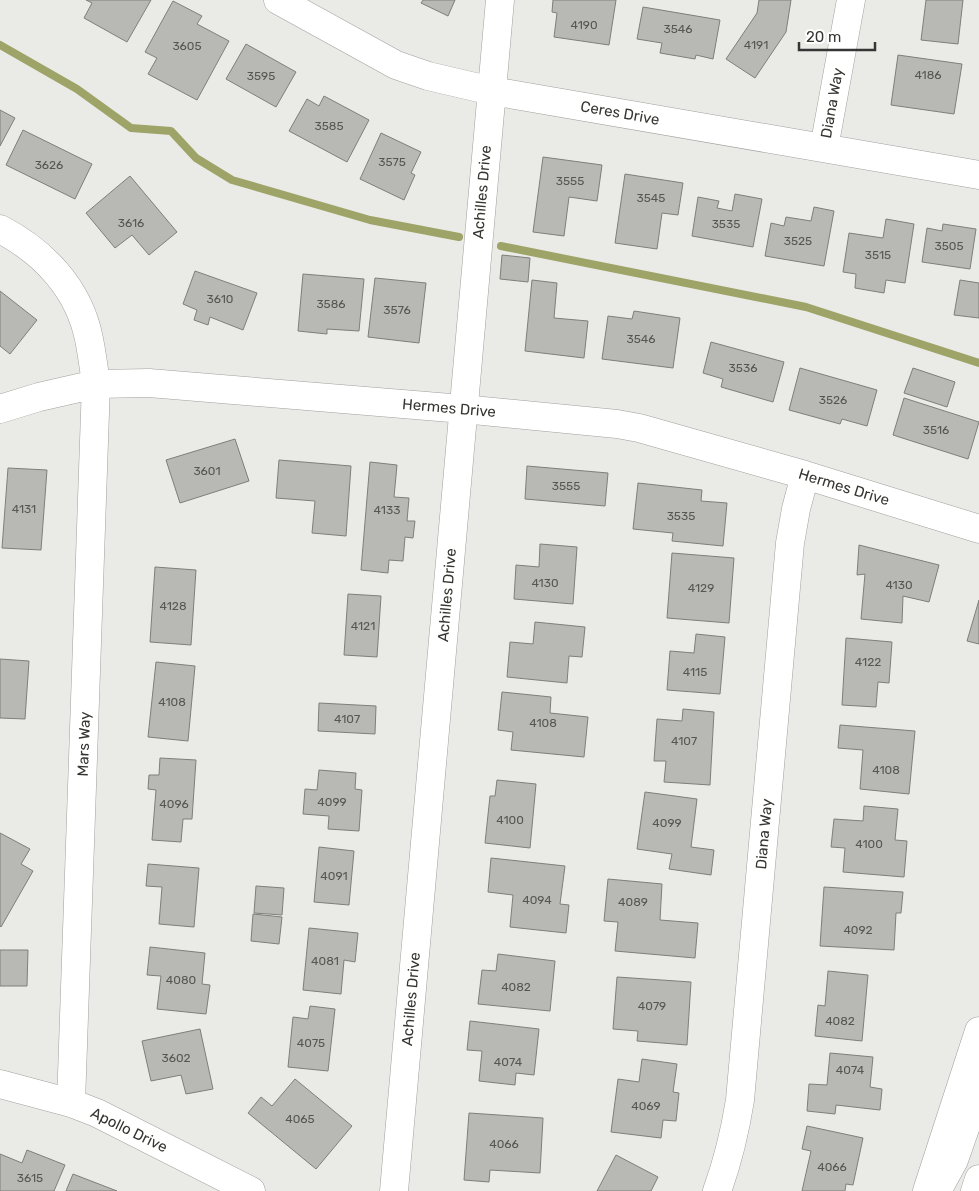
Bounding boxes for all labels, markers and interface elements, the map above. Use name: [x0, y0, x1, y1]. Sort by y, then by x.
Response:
house number: 4190: [570, 18, 598, 32]
scale bar: [799, 20, 875, 52]
house number: 3546: [663, 22, 693, 36]
text: 20 m: [806, 28, 841, 46]
house number: 4191: [744, 38, 768, 52]
house number: 3605: [172, 39, 202, 53]
street label: Diana Way: [817, 66, 847, 140]
house number: 4186: [914, 68, 942, 82]
house number: 3595: [247, 69, 275, 83]
street label: Ceres Drive: [579, 97, 661, 129]
house number: 3585: [314, 119, 344, 133]
street label: Achilles Drive: [469, 144, 495, 240]
house number: 3575: [378, 155, 406, 169]
house number: 3626: [35, 158, 63, 172]
house number: 3555: [556, 174, 584, 188]
house number: 3545: [637, 191, 665, 205]
house number: 3616: [118, 216, 144, 230]
house number: 3535: [712, 217, 740, 231]
house number: 3525: [784, 234, 812, 248]
house number: 3505: [934, 239, 964, 253]
house number: 3515: [865, 248, 891, 262]
house number: 3610: [207, 292, 233, 306]
house number: 3586: [316, 297, 346, 311]
house number: 3576: [383, 303, 411, 317]
house number: 3546: [626, 332, 656, 346]
house number: 3536: [729, 361, 757, 375]
house number: 3526: [819, 393, 847, 407]
street label: Hermes Drive: [401, 395, 497, 421]
house number: 3516: [923, 423, 949, 437]
house number: 3601: [193, 464, 221, 478]
street label: Hermes Drive: [796, 465, 892, 509]
house number: 3555: [552, 479, 580, 493]
house number: 4131: [12, 502, 36, 516]
house number: 4133: [374, 503, 400, 517]
house number: 3535: [667, 509, 695, 523]
street label: Achilles Drive: [434, 547, 460, 643]
house number: 4130: [531, 576, 559, 590]
house number: 4130: [885, 578, 913, 592]
house number: 4129: [688, 581, 714, 595]
house number: 4128: [159, 599, 187, 613]
house number: 4121: [351, 619, 375, 633]
house number: 4122: [855, 655, 881, 669]
house number: 4115: [683, 665, 707, 679]
house number: 4108: [158, 695, 186, 709]
street label: Mars Way: [74, 711, 94, 777]
house number: 4107: [334, 712, 360, 726]
house number: 4108: [529, 716, 557, 730]
house number: 4107: [671, 734, 697, 748]
house number: 4108: [872, 763, 900, 777]
house number: 4099: [317, 795, 347, 809]
house number: 4096: [159, 797, 189, 811]
street label: Diana Way: [752, 798, 776, 870]
house number: 4100: [496, 813, 524, 827]
house number: 4099: [652, 816, 682, 830]
house number: 4100: [855, 837, 883, 851]
house number: 4091: [320, 869, 348, 883]
house number: 4094: [522, 893, 552, 907]
house number: 4089: [618, 895, 648, 909]
house number: 4092: [843, 923, 873, 937]
street label: Achilles Drive: [398, 951, 424, 1047]
house number: 4081: [311, 954, 339, 968]
house number: 4080: [166, 973, 196, 987]
house number: 4082: [501, 980, 531, 994]
house number: 4079: [638, 999, 666, 1013]
house number: 4082: [825, 1014, 855, 1028]
house number: 4075: [297, 1036, 325, 1050]
house number: 3602: [161, 1051, 191, 1065]
house number: 4074: [494, 1055, 523, 1069]
house number: 4074: [836, 1063, 865, 1077]
house number: 4069: [631, 1099, 661, 1113]
street label: Apollo Drive: [88, 1104, 170, 1156]
house number: 4065: [285, 1112, 315, 1126]
house number: 4066: [489, 1137, 519, 1151]
house number: 4066: [817, 1160, 847, 1174]
house number: 3615: [17, 1171, 43, 1185]

